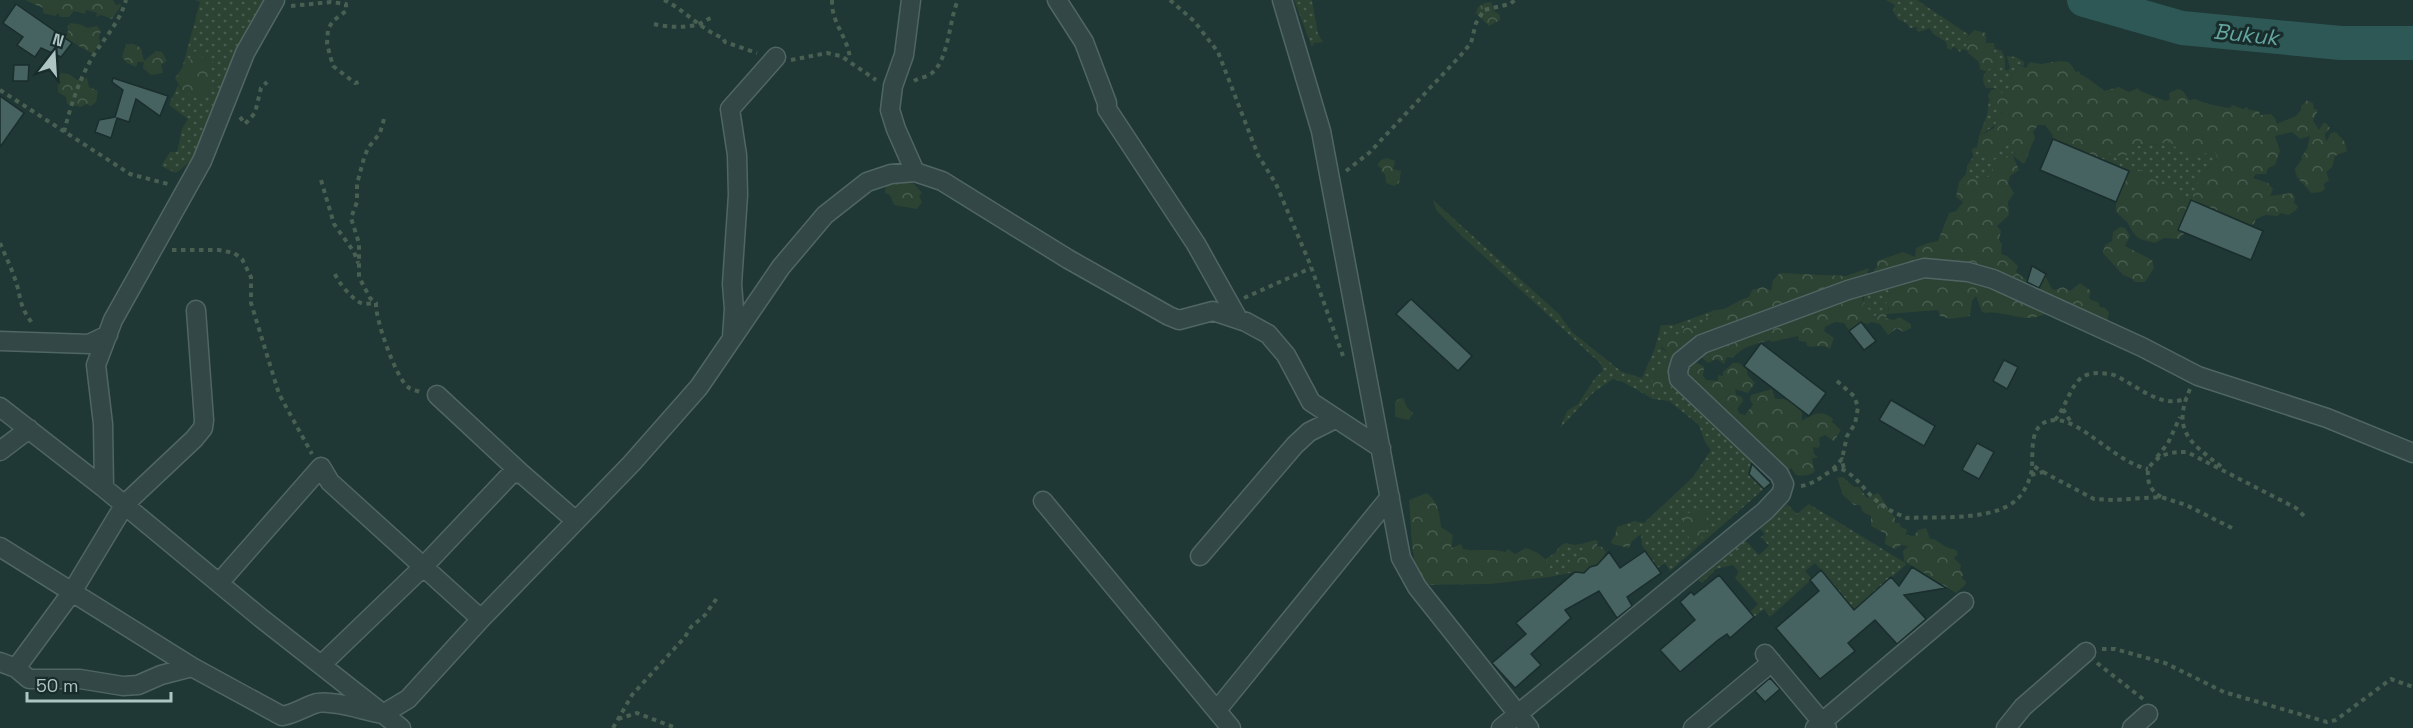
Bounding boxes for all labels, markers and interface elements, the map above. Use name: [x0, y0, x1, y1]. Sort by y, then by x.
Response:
water label: Bukuk: [2212, 17, 2282, 52]
north arrow: [24, 24, 84, 84]
text: N: [50, 29, 66, 52]
scale bar: [27, 665, 171, 703]
text: 50 m: [36, 674, 78, 697]

